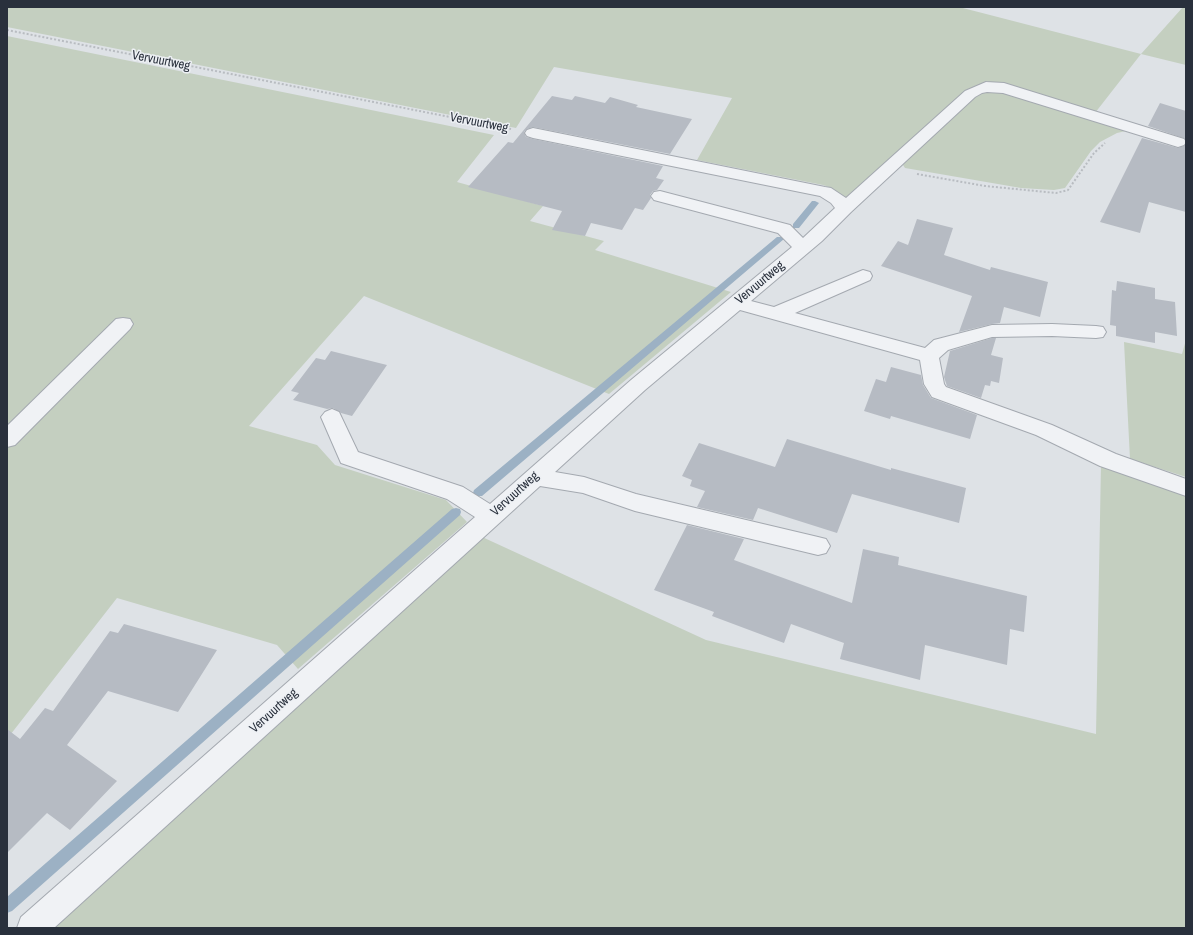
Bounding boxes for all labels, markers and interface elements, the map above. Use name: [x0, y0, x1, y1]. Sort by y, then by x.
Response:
street label: Vervuurtweg: [130, 48, 192, 74]
street label: Vervuurtweg: [448, 110, 510, 136]
street label: Vervuurtweg: [732, 258, 788, 308]
street label: Vervuurtweg: [488, 468, 542, 520]
street label: Vervuurtweg: [247, 685, 301, 737]

